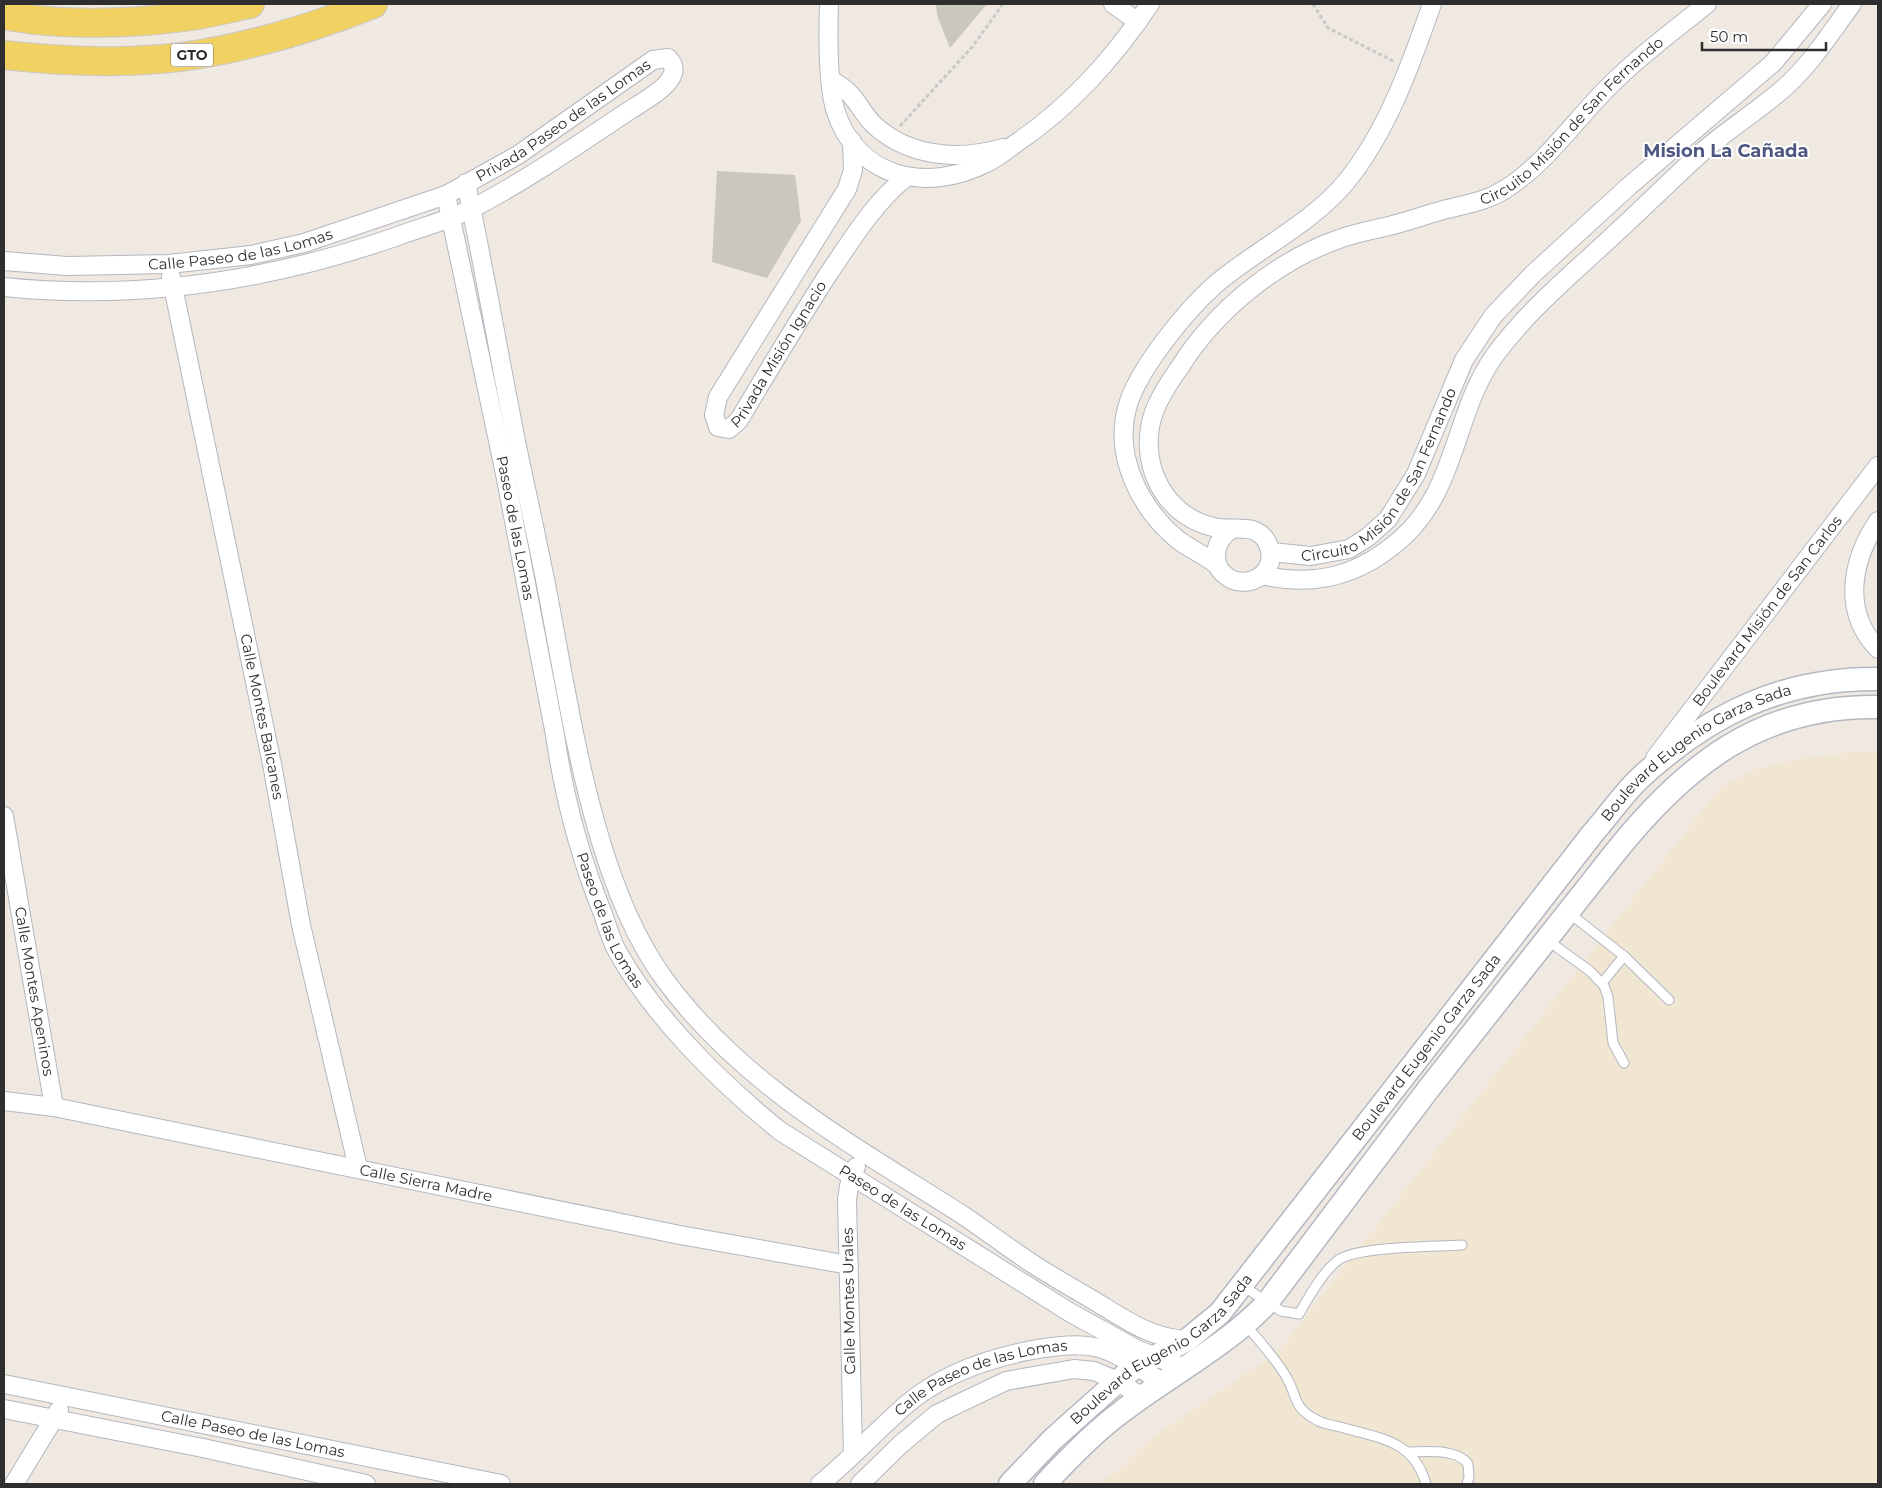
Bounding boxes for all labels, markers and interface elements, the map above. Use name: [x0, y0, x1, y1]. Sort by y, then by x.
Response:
scale bar: [1702, 20, 1826, 52]
text: 50 m: [1710, 27, 1748, 46]
street label: Circuito Misión de San Fernando: [1477, 32, 1667, 209]
road number: GTO: [171, 44, 213, 66]
street label: Privada Paseo de las Lomas: [472, 55, 654, 186]
district label: Mision La Cañada: [1643, 140, 1809, 162]
street label: Calle Paseo de las Lomas: [148, 224, 335, 273]
street label: Privada Misión Ignacio: [726, 277, 830, 432]
street label: Circuito Misión de San Fernando: [1300, 385, 1460, 565]
street label: Paseo de las Lomas: [492, 454, 539, 602]
street label: Boulevard Misión de San Carlos: [1688, 511, 1846, 710]
street label: Calle Montes Balcanes: [236, 632, 288, 801]
street label: Boulevard Eugenio Garza Sada: [1597, 680, 1793, 825]
street label: Paseo de las Lomas: [573, 850, 648, 992]
street label: Calle Montes Apeninos: [11, 905, 59, 1077]
street label: Boulevard Eugenio Garza Sada: [1348, 950, 1505, 1144]
street label: Calle Sierra Madre: [358, 1160, 494, 1205]
street label: Paseo de las Lomas: [836, 1160, 970, 1254]
street label: Calle Montes Urales: [838, 1227, 859, 1375]
street label: Boulevard Eugenio Garza Sada: [1066, 1270, 1256, 1428]
street label: Calle Paseo de las Lomas: [890, 1336, 1068, 1420]
street label: Calle Paseo de las Lomas: [159, 1406, 347, 1461]

